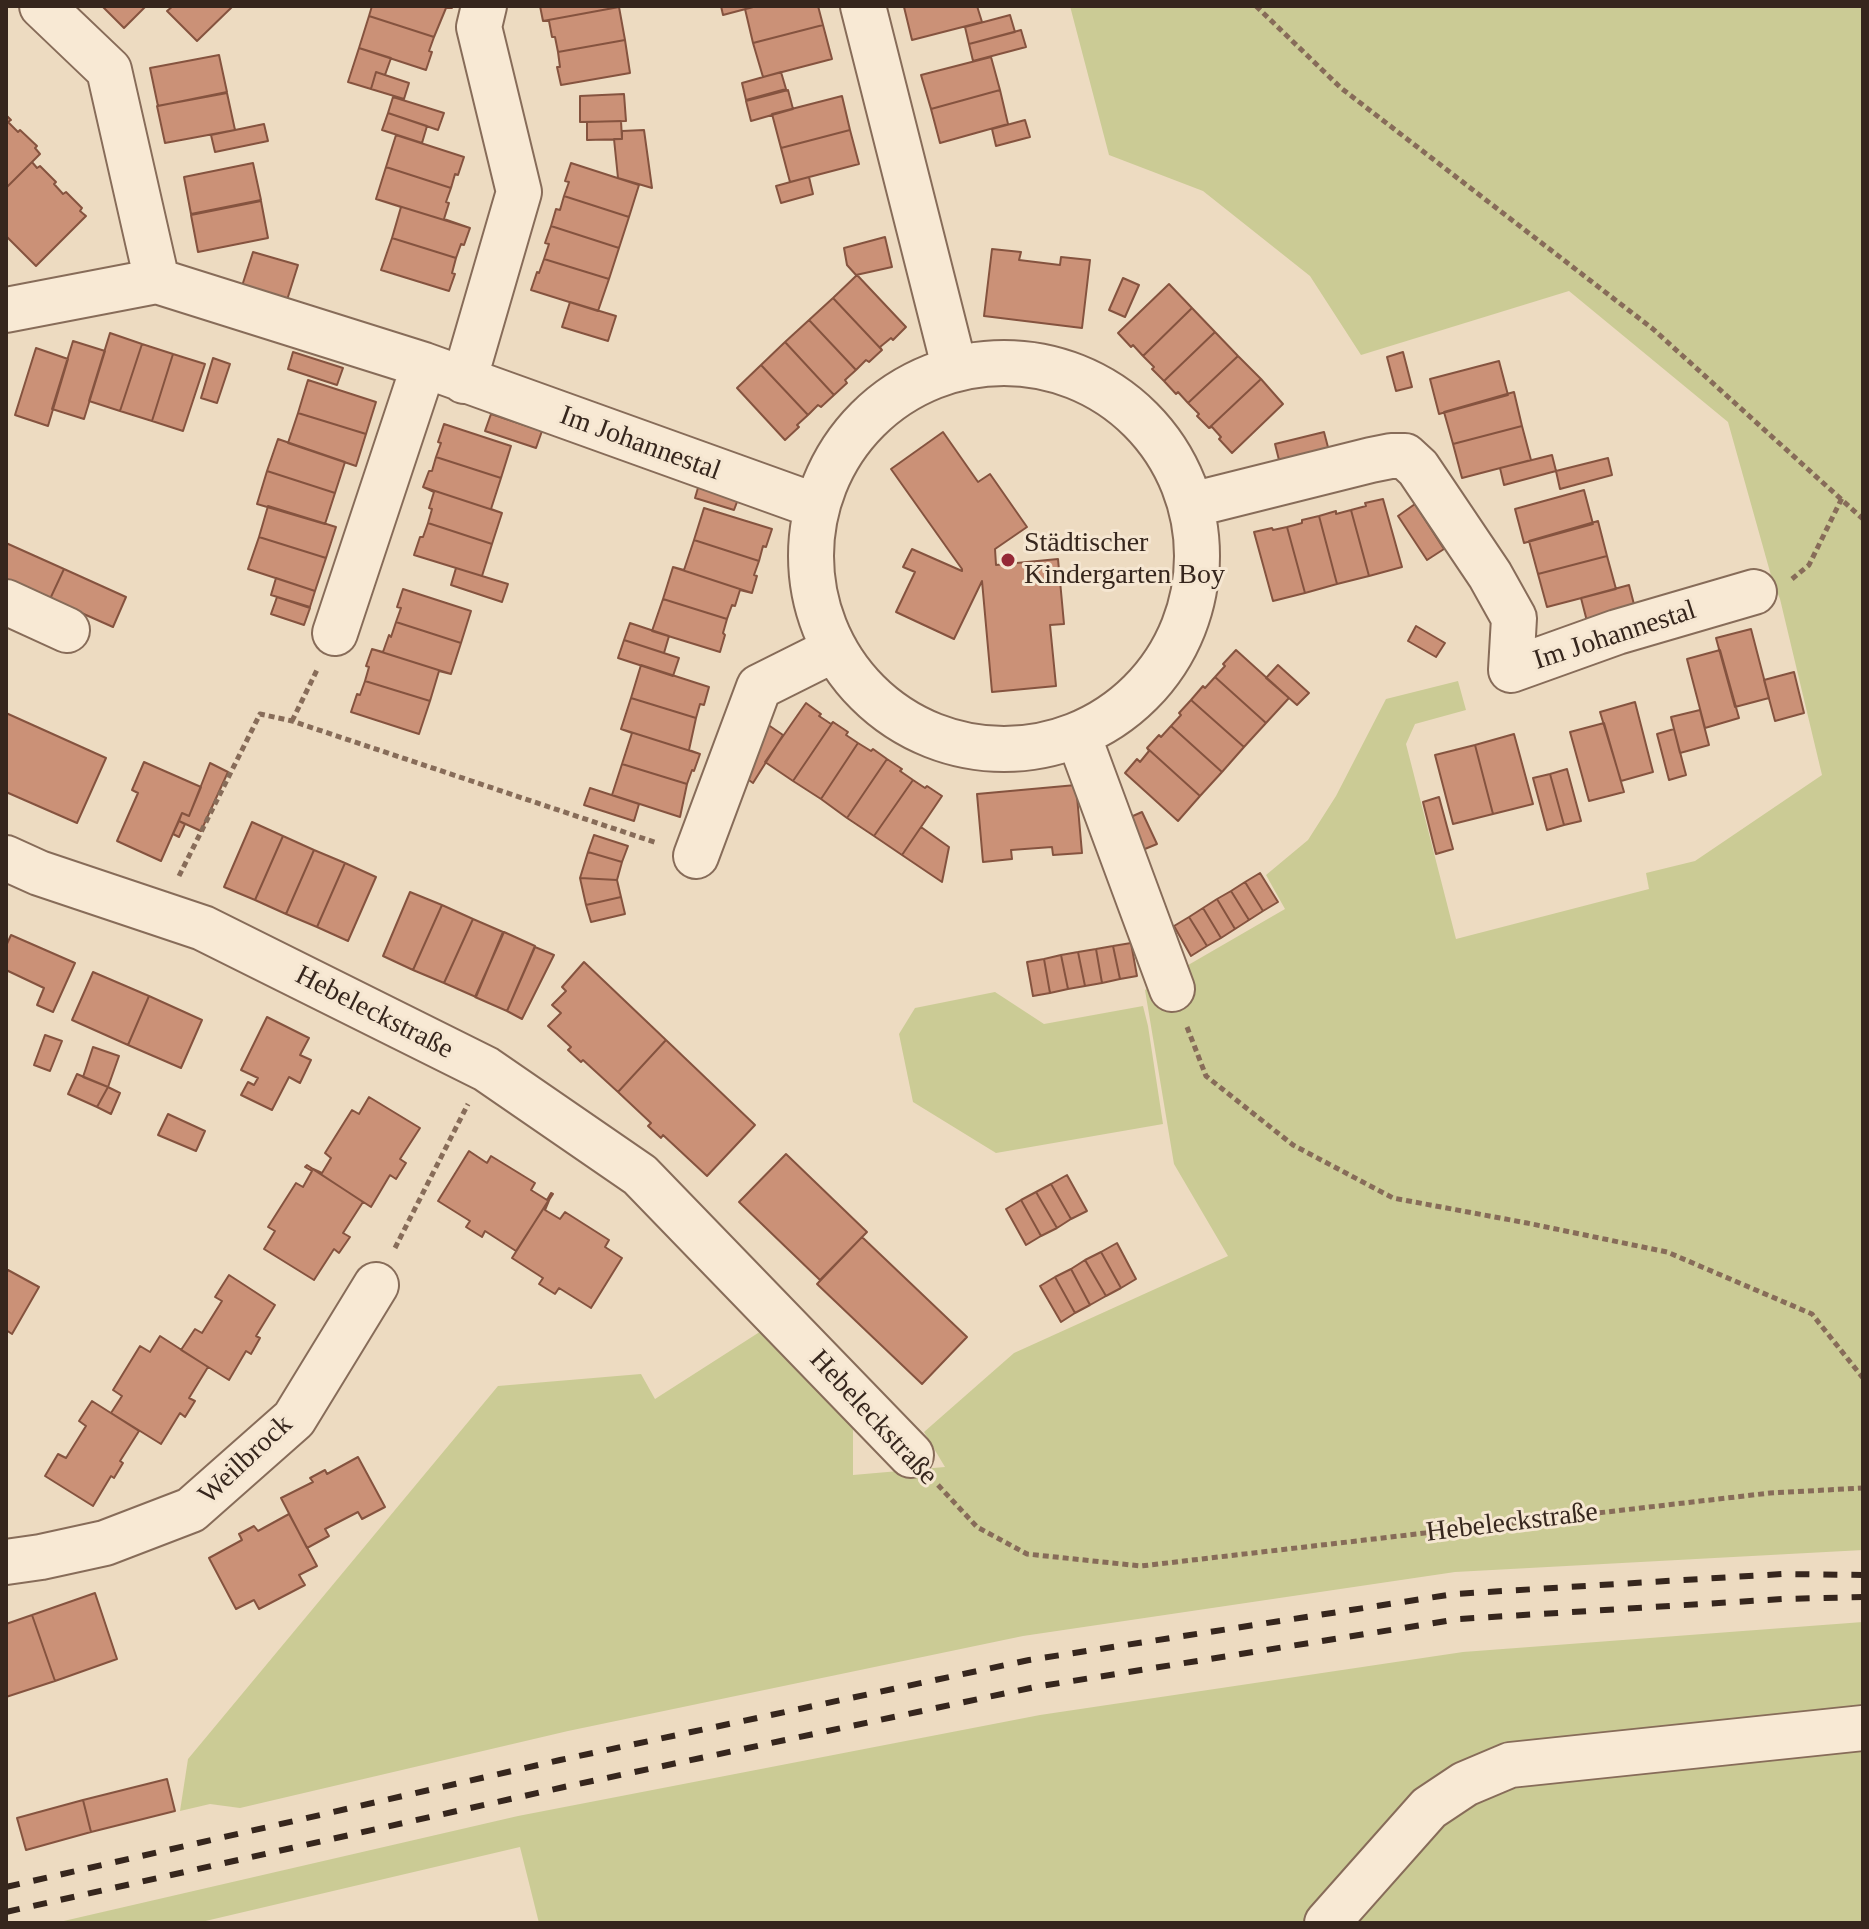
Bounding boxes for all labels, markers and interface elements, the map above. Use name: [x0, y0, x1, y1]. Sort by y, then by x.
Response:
street label: Im Johannestal: [555, 399, 725, 489]
place label: Städtischer Kindergarten Boy: [1024, 527, 1225, 593]
marker: Städtischer Kindergarten Boy: [999, 551, 1017, 569]
street label: Im Johannestal: [1530, 594, 1700, 678]
street label: Hebeleckstraße: [289, 959, 459, 1067]
street label: Hebeleckstraße: [802, 1343, 944, 1493]
street label: Weilbrock: [192, 1408, 300, 1512]
street label: Hebeleckstraße: [1424, 1496, 1600, 1550]

